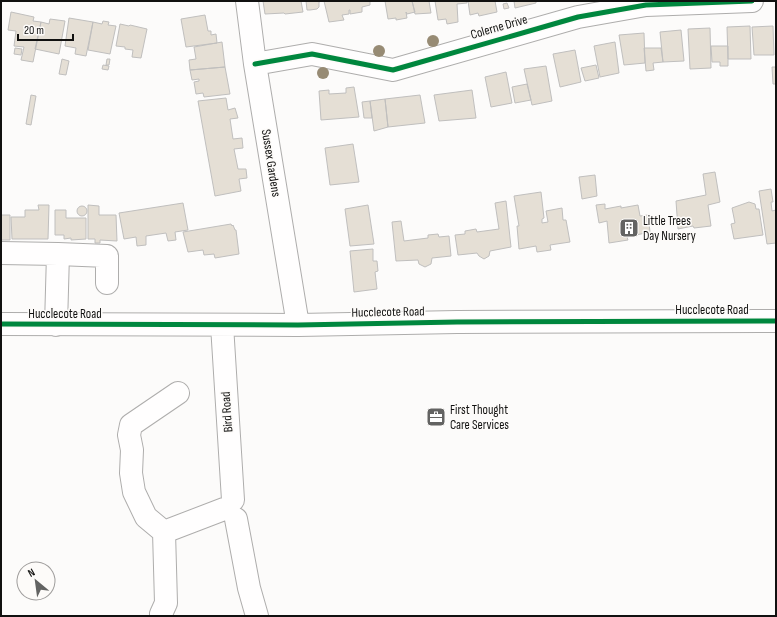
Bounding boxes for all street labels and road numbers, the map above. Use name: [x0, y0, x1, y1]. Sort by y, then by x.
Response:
street label: Colerne Drive: [469, 11, 529, 43]
street label: Sussex Gardens: [258, 128, 284, 198]
street label: Hucclecote Road: [675, 302, 749, 318]
street label: Hucclecote Road: [351, 303, 425, 321]
street label: Hucclecote Road: [28, 306, 102, 322]
street label: Bird Road: [218, 391, 236, 433]

